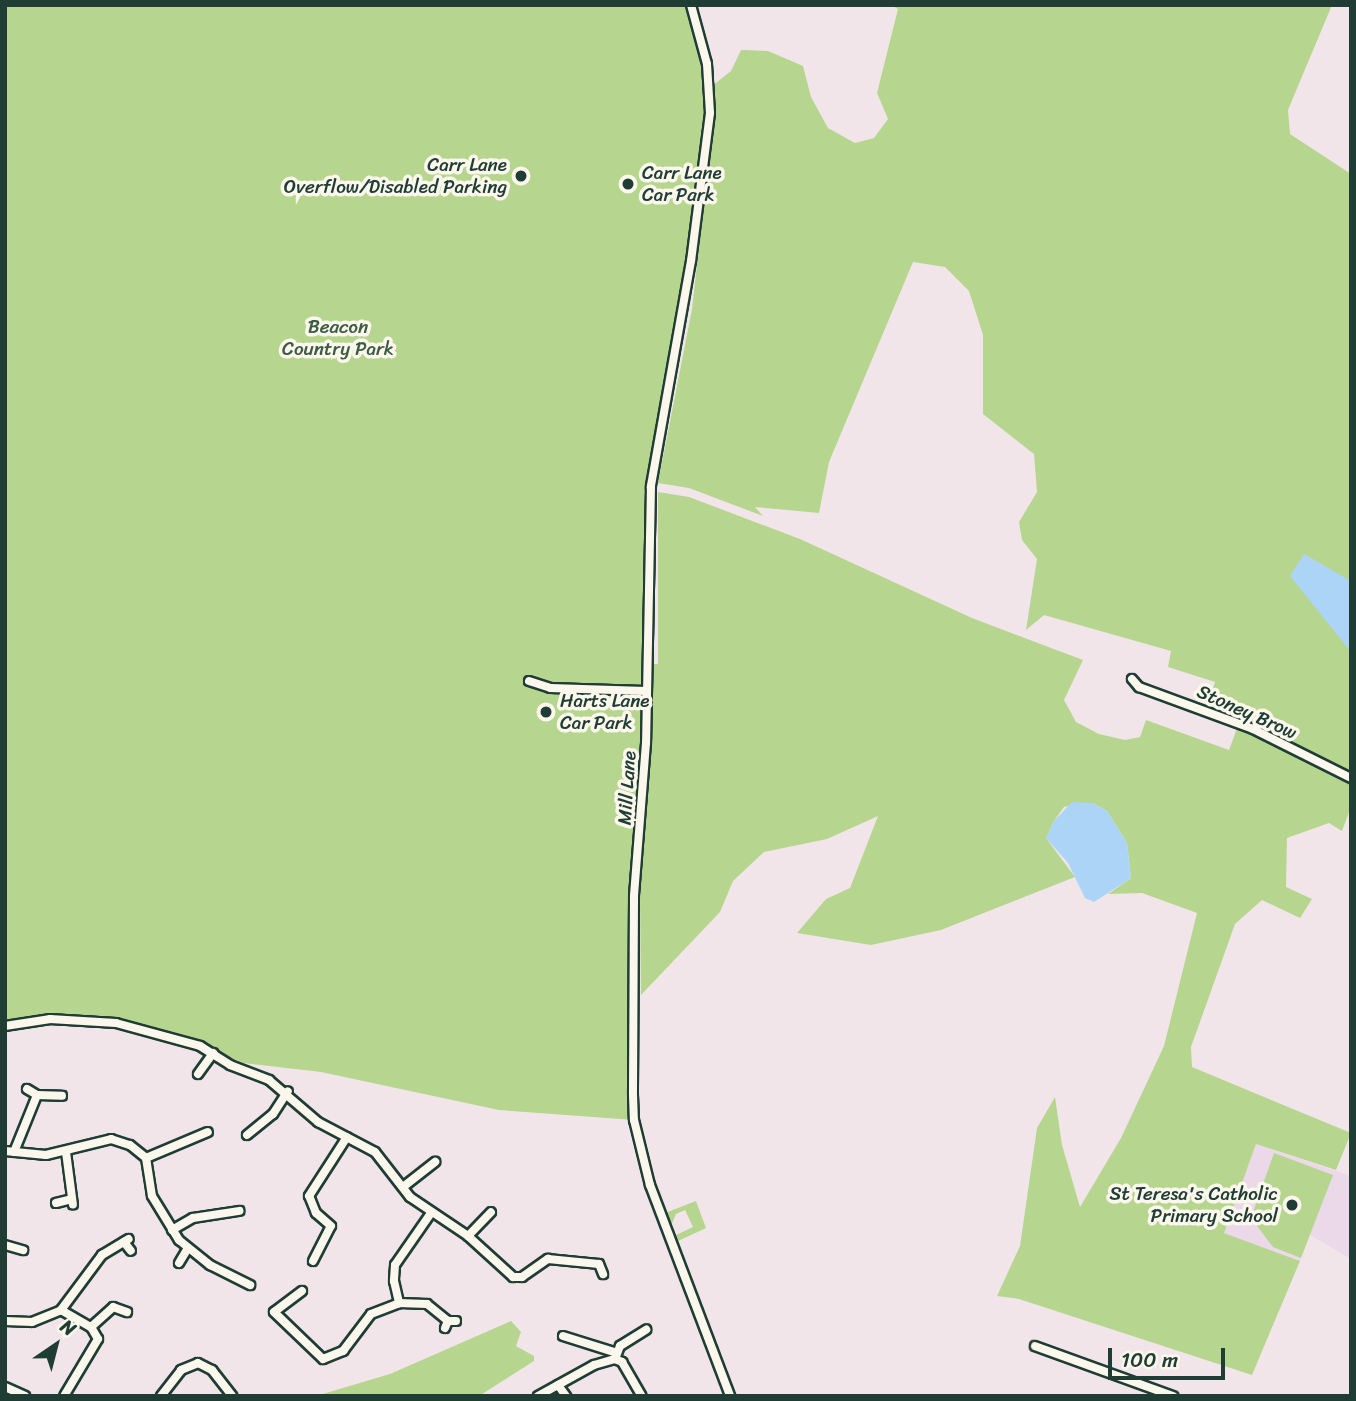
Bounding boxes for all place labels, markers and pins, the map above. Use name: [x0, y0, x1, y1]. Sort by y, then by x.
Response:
place label: Carr Lane Overflow/Disabled Parking: [284, 154, 507, 198]
place label: Carr Lane Car Park: [642, 162, 722, 206]
marker: Carr Lane Overflow/Disabled Parking: [513, 168, 529, 184]
marker: Carr Lane Car Park: [620, 176, 636, 192]
place label: Harts Lane Car Park: [560, 690, 650, 734]
marker: Harts Lane Car Park: [538, 704, 554, 720]
place label: St Teresa's Catholic Primary School: [1109, 1183, 1278, 1227]
marker: St Teresa's Catholic Primary School: [1284, 1197, 1300, 1213]

